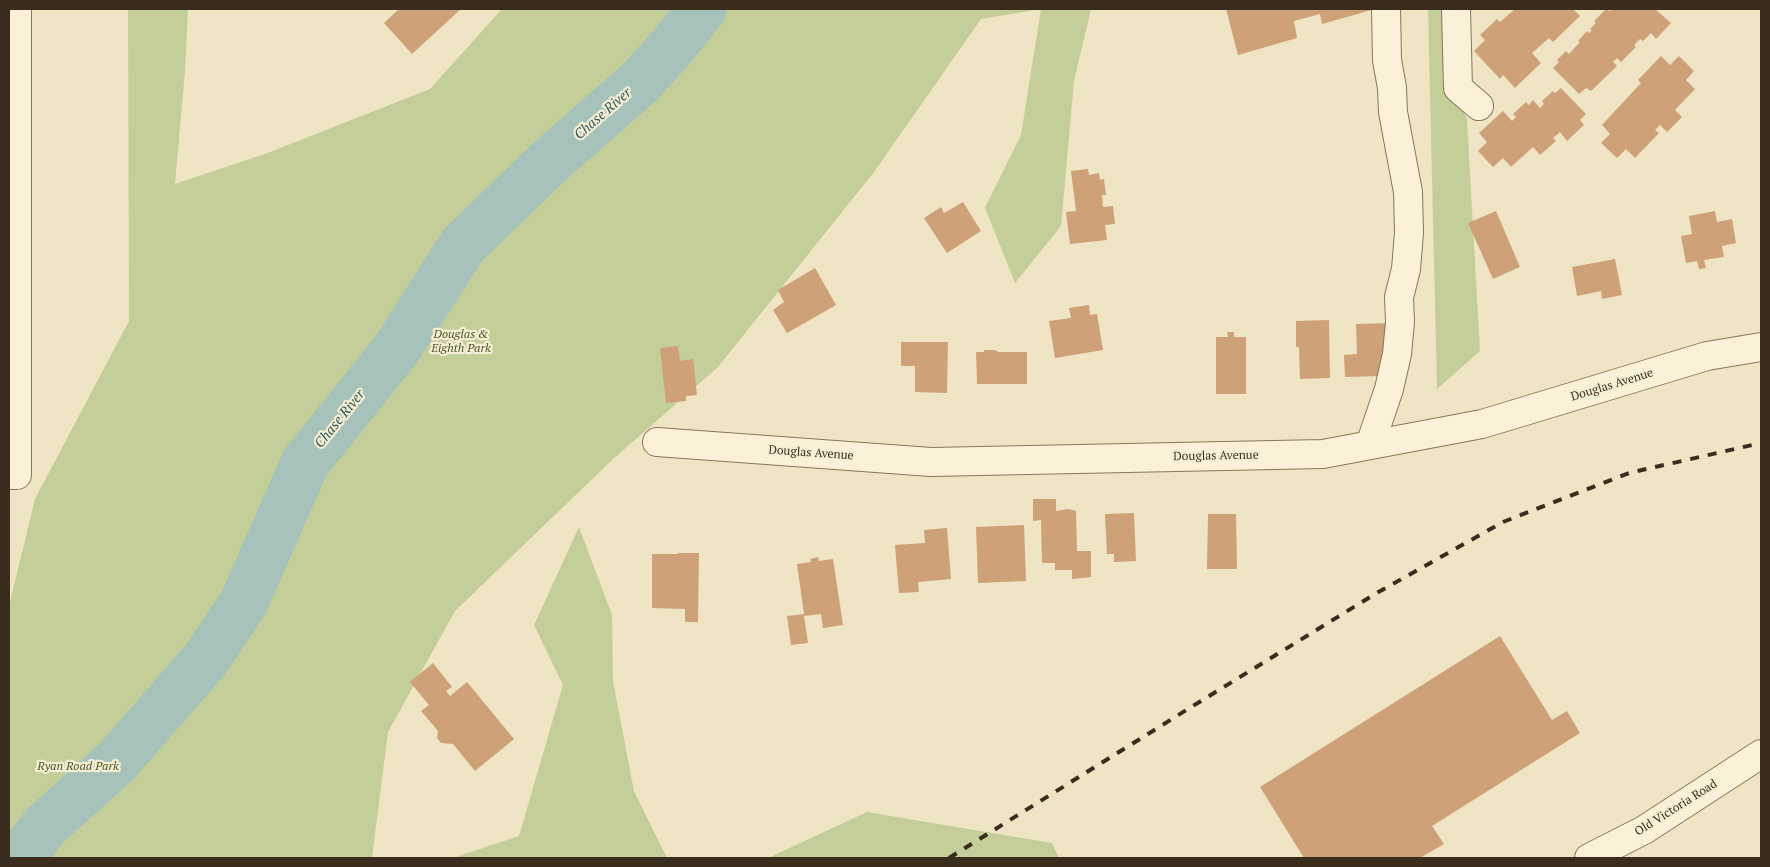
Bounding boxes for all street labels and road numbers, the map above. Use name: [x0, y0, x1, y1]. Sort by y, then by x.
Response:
street label: Douglas Avenue: [1569, 366, 1655, 404]
street label: Douglas Avenue: [768, 443, 854, 463]
street label: Douglas Avenue: [1173, 448, 1259, 464]
street label: Old Victoria Road: [1632, 777, 1720, 839]

